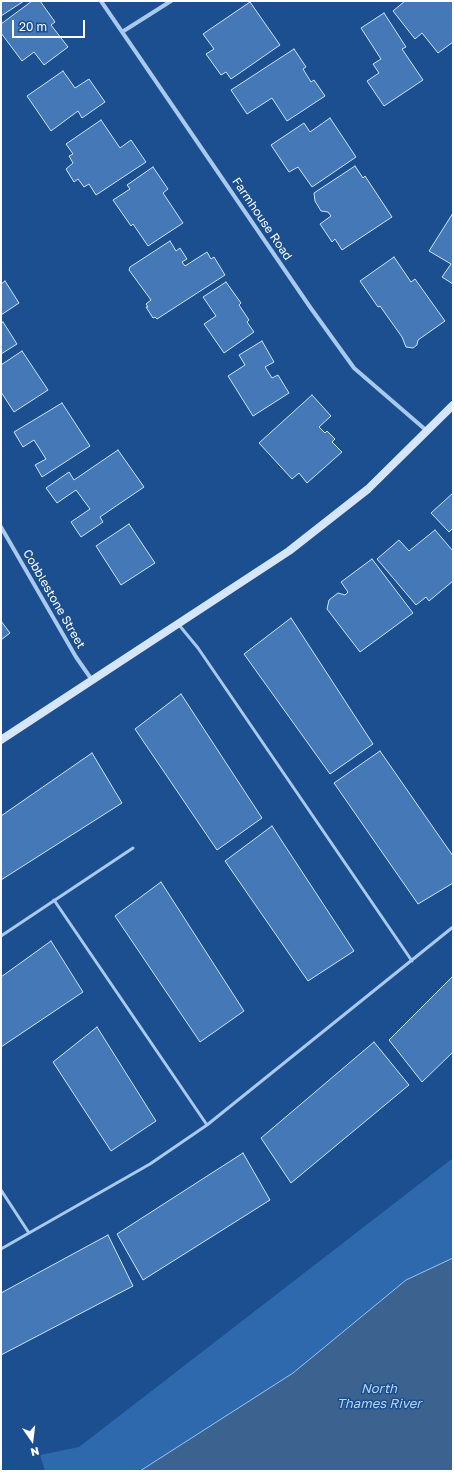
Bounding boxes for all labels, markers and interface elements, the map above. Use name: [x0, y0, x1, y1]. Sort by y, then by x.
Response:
scale bar: [14, 12, 87, 38]
text: 20 m: [19, 19, 47, 34]
street label: Farmhouse Road: [229, 175, 295, 263]
street label: Cobblestone Street: [20, 547, 88, 651]
water label: North Thames River: [337, 1381, 421, 1412]
north arrow: [12, 1420, 52, 1460]
text: N: [29, 1445, 41, 1459]

